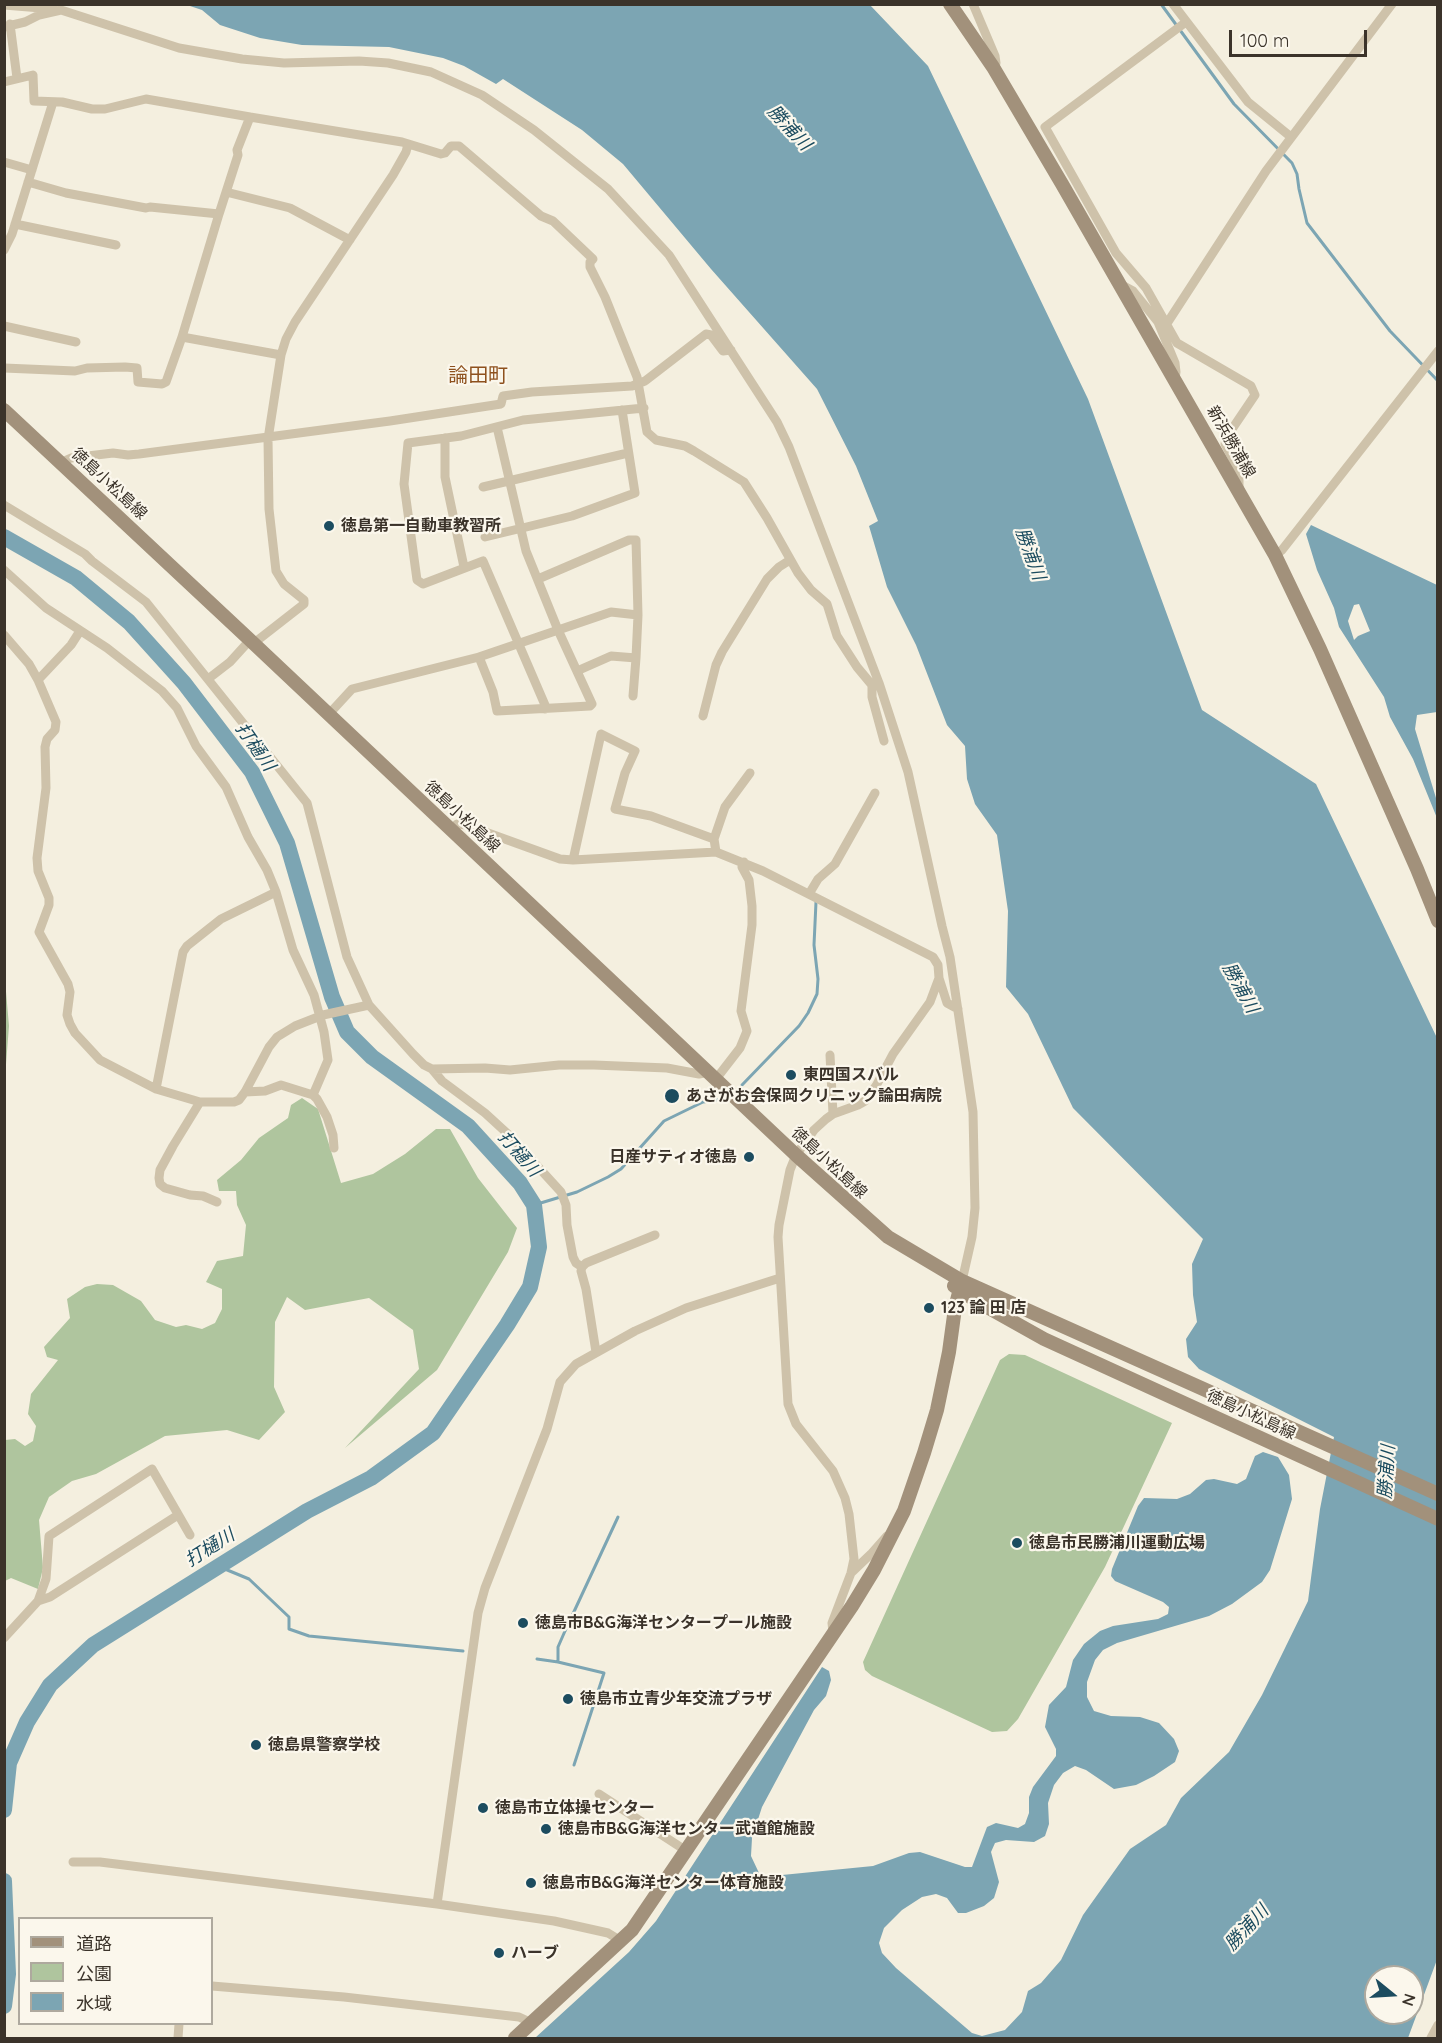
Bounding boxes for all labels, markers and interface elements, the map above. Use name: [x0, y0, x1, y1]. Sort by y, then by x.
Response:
scale bar: [1232, 18, 1370, 56]
text: 100 m: [1240, 29, 1289, 52]
water label: 勝浦川: [763, 101, 815, 155]
district label: 論田町: [448, 364, 508, 388]
street label: 新浜勝浦線: [1203, 403, 1259, 481]
street label: 徳島小松島線: [67, 444, 151, 524]
place label: 徳島第一自動車教習所: [341, 516, 501, 536]
marker: 徳島第一自動車教習所: [322, 519, 336, 533]
water label: 勝浦川: [1011, 525, 1049, 583]
water label: 打樋川: [231, 719, 279, 775]
street label: 徳島小松島線: [420, 777, 504, 857]
water label: 勝浦川: [1217, 959, 1263, 1017]
place label: 東四国スバル: [803, 1065, 899, 1085]
marker: 東四国スバル: [784, 1068, 798, 1082]
place label: あさがお会保岡クリニック論田病院: [686, 1086, 942, 1106]
marker: あさがお会保岡クリニック論田病院: [663, 1087, 681, 1105]
street label: 徳島小松島線: [787, 1123, 871, 1203]
water label: 打樋川: [493, 1127, 545, 1181]
place label: 日産サティオ徳島: [609, 1147, 737, 1167]
marker: 日産サティオ徳島: [742, 1150, 756, 1164]
place label: 123 論 田 店: [941, 1298, 1026, 1318]
marker: 123 論 田 店: [922, 1301, 936, 1315]
street label: 徳島小松島線: [1203, 1386, 1299, 1444]
water label: 勝浦川: [1374, 1444, 1400, 1500]
water label: 打樋川: [181, 1525, 239, 1571]
place label: 徳島市民勝浦川運動広場: [1029, 1533, 1205, 1553]
marker: 徳島市民勝浦川運動広場: [1010, 1536, 1024, 1550]
place label: 徳島市B&G海洋センタープール施設: [535, 1613, 792, 1633]
marker: 徳島市B&G海洋センタープール施設: [516, 1616, 530, 1630]
place label: 徳島市立青少年交流プラザ: [580, 1689, 772, 1709]
marker: 徳島市立青少年交流プラザ: [561, 1692, 575, 1706]
place label: 徳島県警察学校: [268, 1735, 380, 1755]
marker: 徳島県警察学校: [249, 1738, 263, 1752]
place label: 徳島市立体操センター: [495, 1798, 655, 1818]
marker: 徳島市立体操センター: [476, 1801, 490, 1815]
place label: 徳島市B&G海洋センター武道館施設: [558, 1819, 815, 1839]
marker: 徳島市B&G海洋センター武道館施設: [539, 1822, 553, 1836]
place label: 徳島市B&G海洋センター体育施設: [543, 1873, 784, 1893]
marker: 徳島市B&G海洋センター体育施設: [524, 1876, 538, 1890]
water label: 勝浦川: [1221, 1901, 1273, 1955]
legend: [18, 1917, 213, 2025]
text: 道路: [76, 1932, 112, 1955]
place label: ハーブ: [511, 1943, 559, 1963]
marker: ハーブ: [492, 1946, 506, 1960]
text: 公園: [76, 1962, 112, 1985]
north arrow: [1364, 1965, 1424, 2025]
text: N: [1398, 1991, 1421, 2009]
text: 水域: [76, 1992, 112, 2015]

